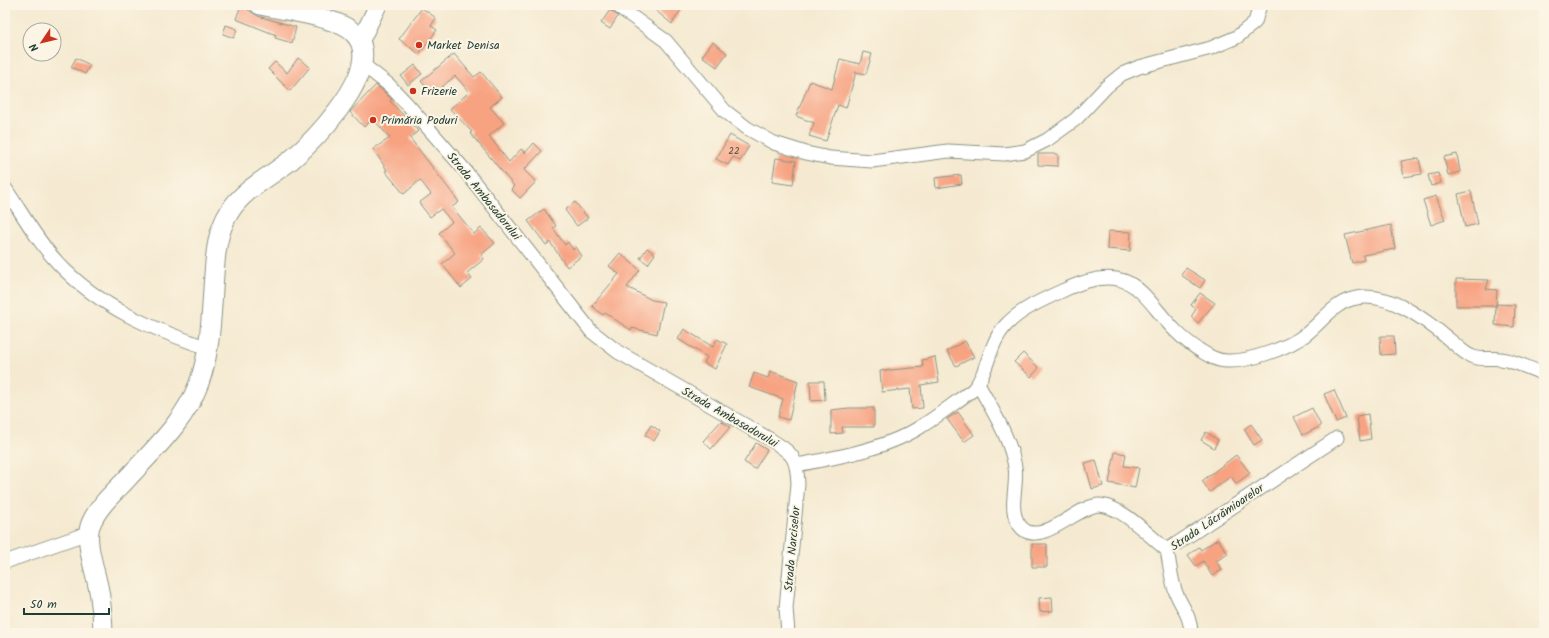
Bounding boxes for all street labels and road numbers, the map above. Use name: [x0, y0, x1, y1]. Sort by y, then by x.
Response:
street label: Strada Ambasadorului: [442, 148, 526, 246]
street label: Strada Ambasadorului: [678, 382, 783, 454]
street label: Strada Lăcrămioarelor: [1167, 478, 1269, 556]
street label: Strada Narciselor: [779, 504, 806, 593]

